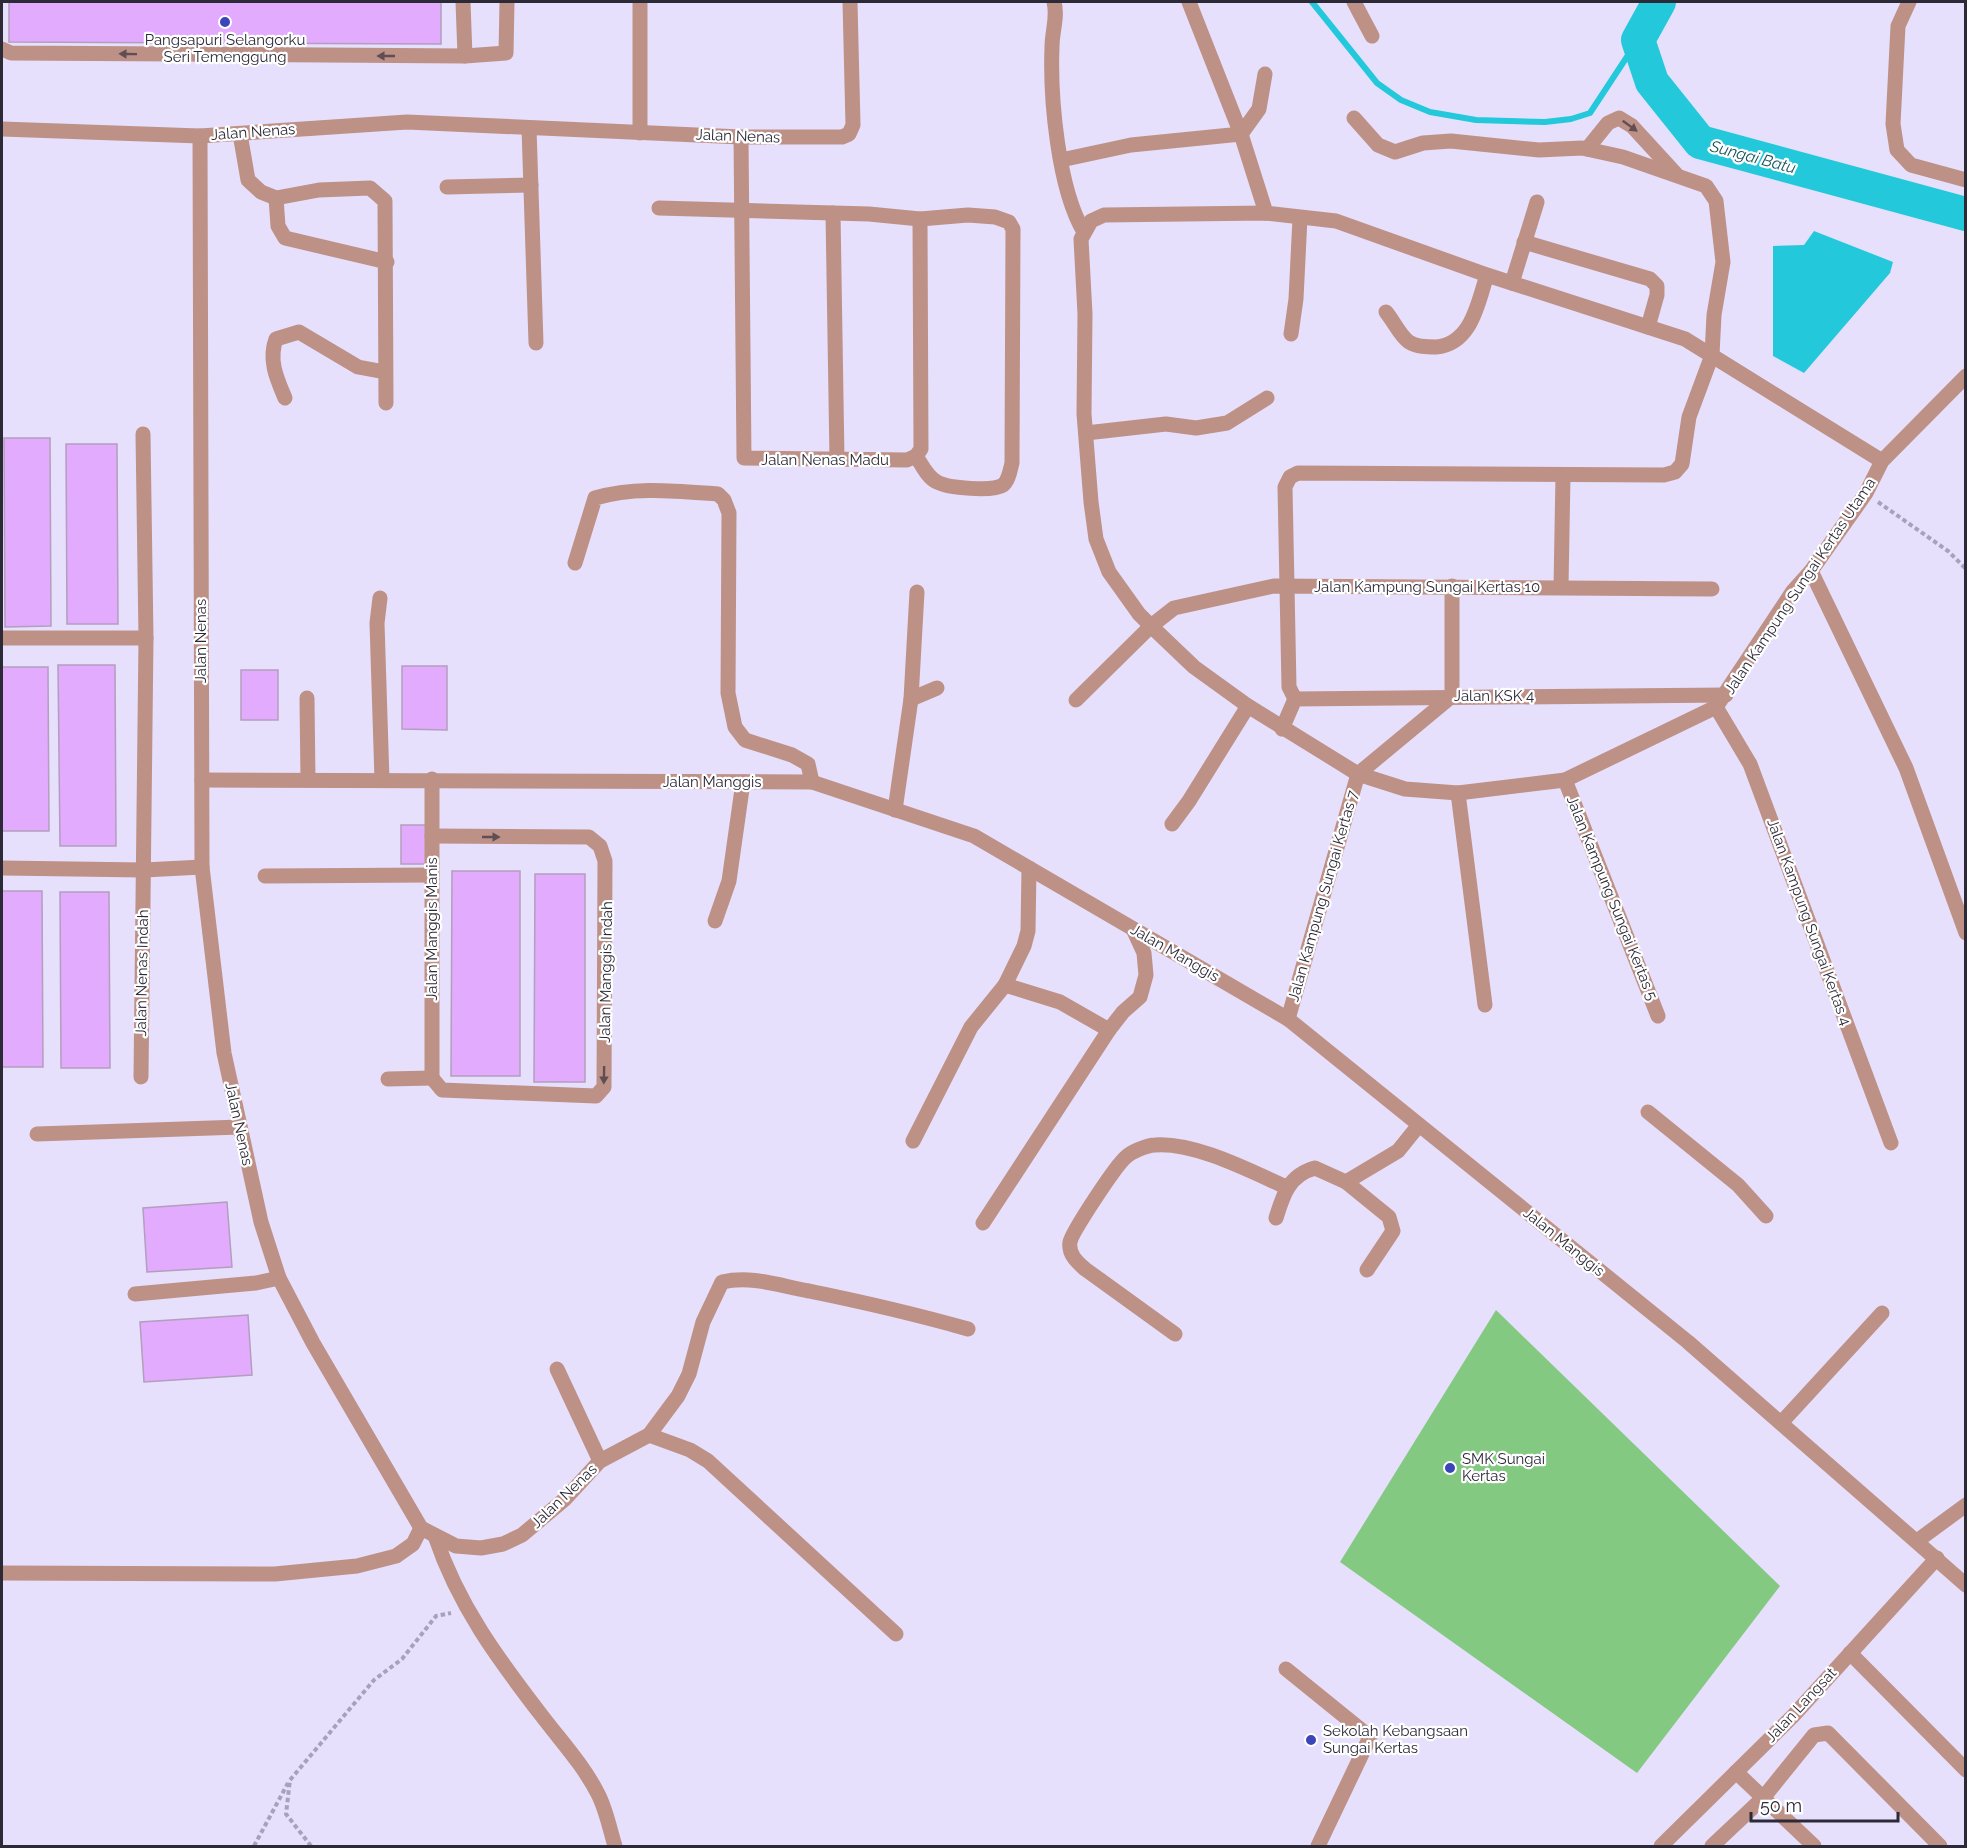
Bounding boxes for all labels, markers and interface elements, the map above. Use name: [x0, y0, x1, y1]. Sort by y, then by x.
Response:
marker: Pangsapuri Selangorku Seri Temenggung: [218, 15, 232, 29]
place label: Pangsapuri Selangorku Seri Temenggung: [145, 31, 305, 66]
one-way arrow: [119, 49, 138, 59]
one-way arrow: [377, 51, 396, 61]
street label: Jalan Nenas: [210, 120, 296, 144]
one-way arrow: [1621, 120, 1637, 132]
street label: Jalan Nenas: [695, 126, 781, 146]
water label: Sungai Batu: [1707, 136, 1798, 178]
street label: Jalan Nenas Madu: [761, 451, 889, 469]
street label: Jalan Kampung Sungai Kertas Utama: [1721, 474, 1879, 698]
street label: Jalan Kampung Sungai Kertas 10: [1314, 578, 1540, 596]
street label: Jalan Nenas: [192, 599, 210, 683]
street label: Jalan KSK 4: [1454, 687, 1534, 705]
street label: Jalan Manggis: [662, 773, 762, 791]
street label: Jalan Kampung Sungai Kertas 7: [1284, 788, 1362, 1004]
street label: Jalan Kampung Sungai Kertas 5: [1563, 793, 1661, 1003]
street label: Jalan Kampung Sungai Kertas 4: [1763, 816, 1855, 1028]
one-way arrow: [481, 832, 500, 841]
street label: Jalan Manggis Manis: [423, 857, 441, 1001]
street label: Jalan Manggis Indah: [596, 901, 616, 1043]
street label: Jalan Nenas Indah: [132, 909, 152, 1037]
street label: Jalan Manggis: [1128, 920, 1222, 986]
one-way arrow: [599, 1065, 609, 1084]
street label: Jalan Nenas: [221, 1081, 257, 1167]
street label: Jalan Manggis: [1520, 1204, 1608, 1280]
place label: SMK Sungai Kertas: [1462, 1450, 1545, 1485]
street label: Jalan Nenas: [527, 1460, 601, 1532]
marker: SMK Sungai Kertas: [1443, 1461, 1457, 1475]
street label: Jalan Langsat: [1762, 1664, 1840, 1746]
place label: Sekolah Kebangsaan Sungai Kertas: [1323, 1722, 1468, 1757]
marker: Sekolah Kebangsaan Sungai Kertas: [1304, 1733, 1318, 1747]
scale bar: [1751, 1785, 1898, 1823]
text: 50 m: [1760, 1795, 1802, 1816]

